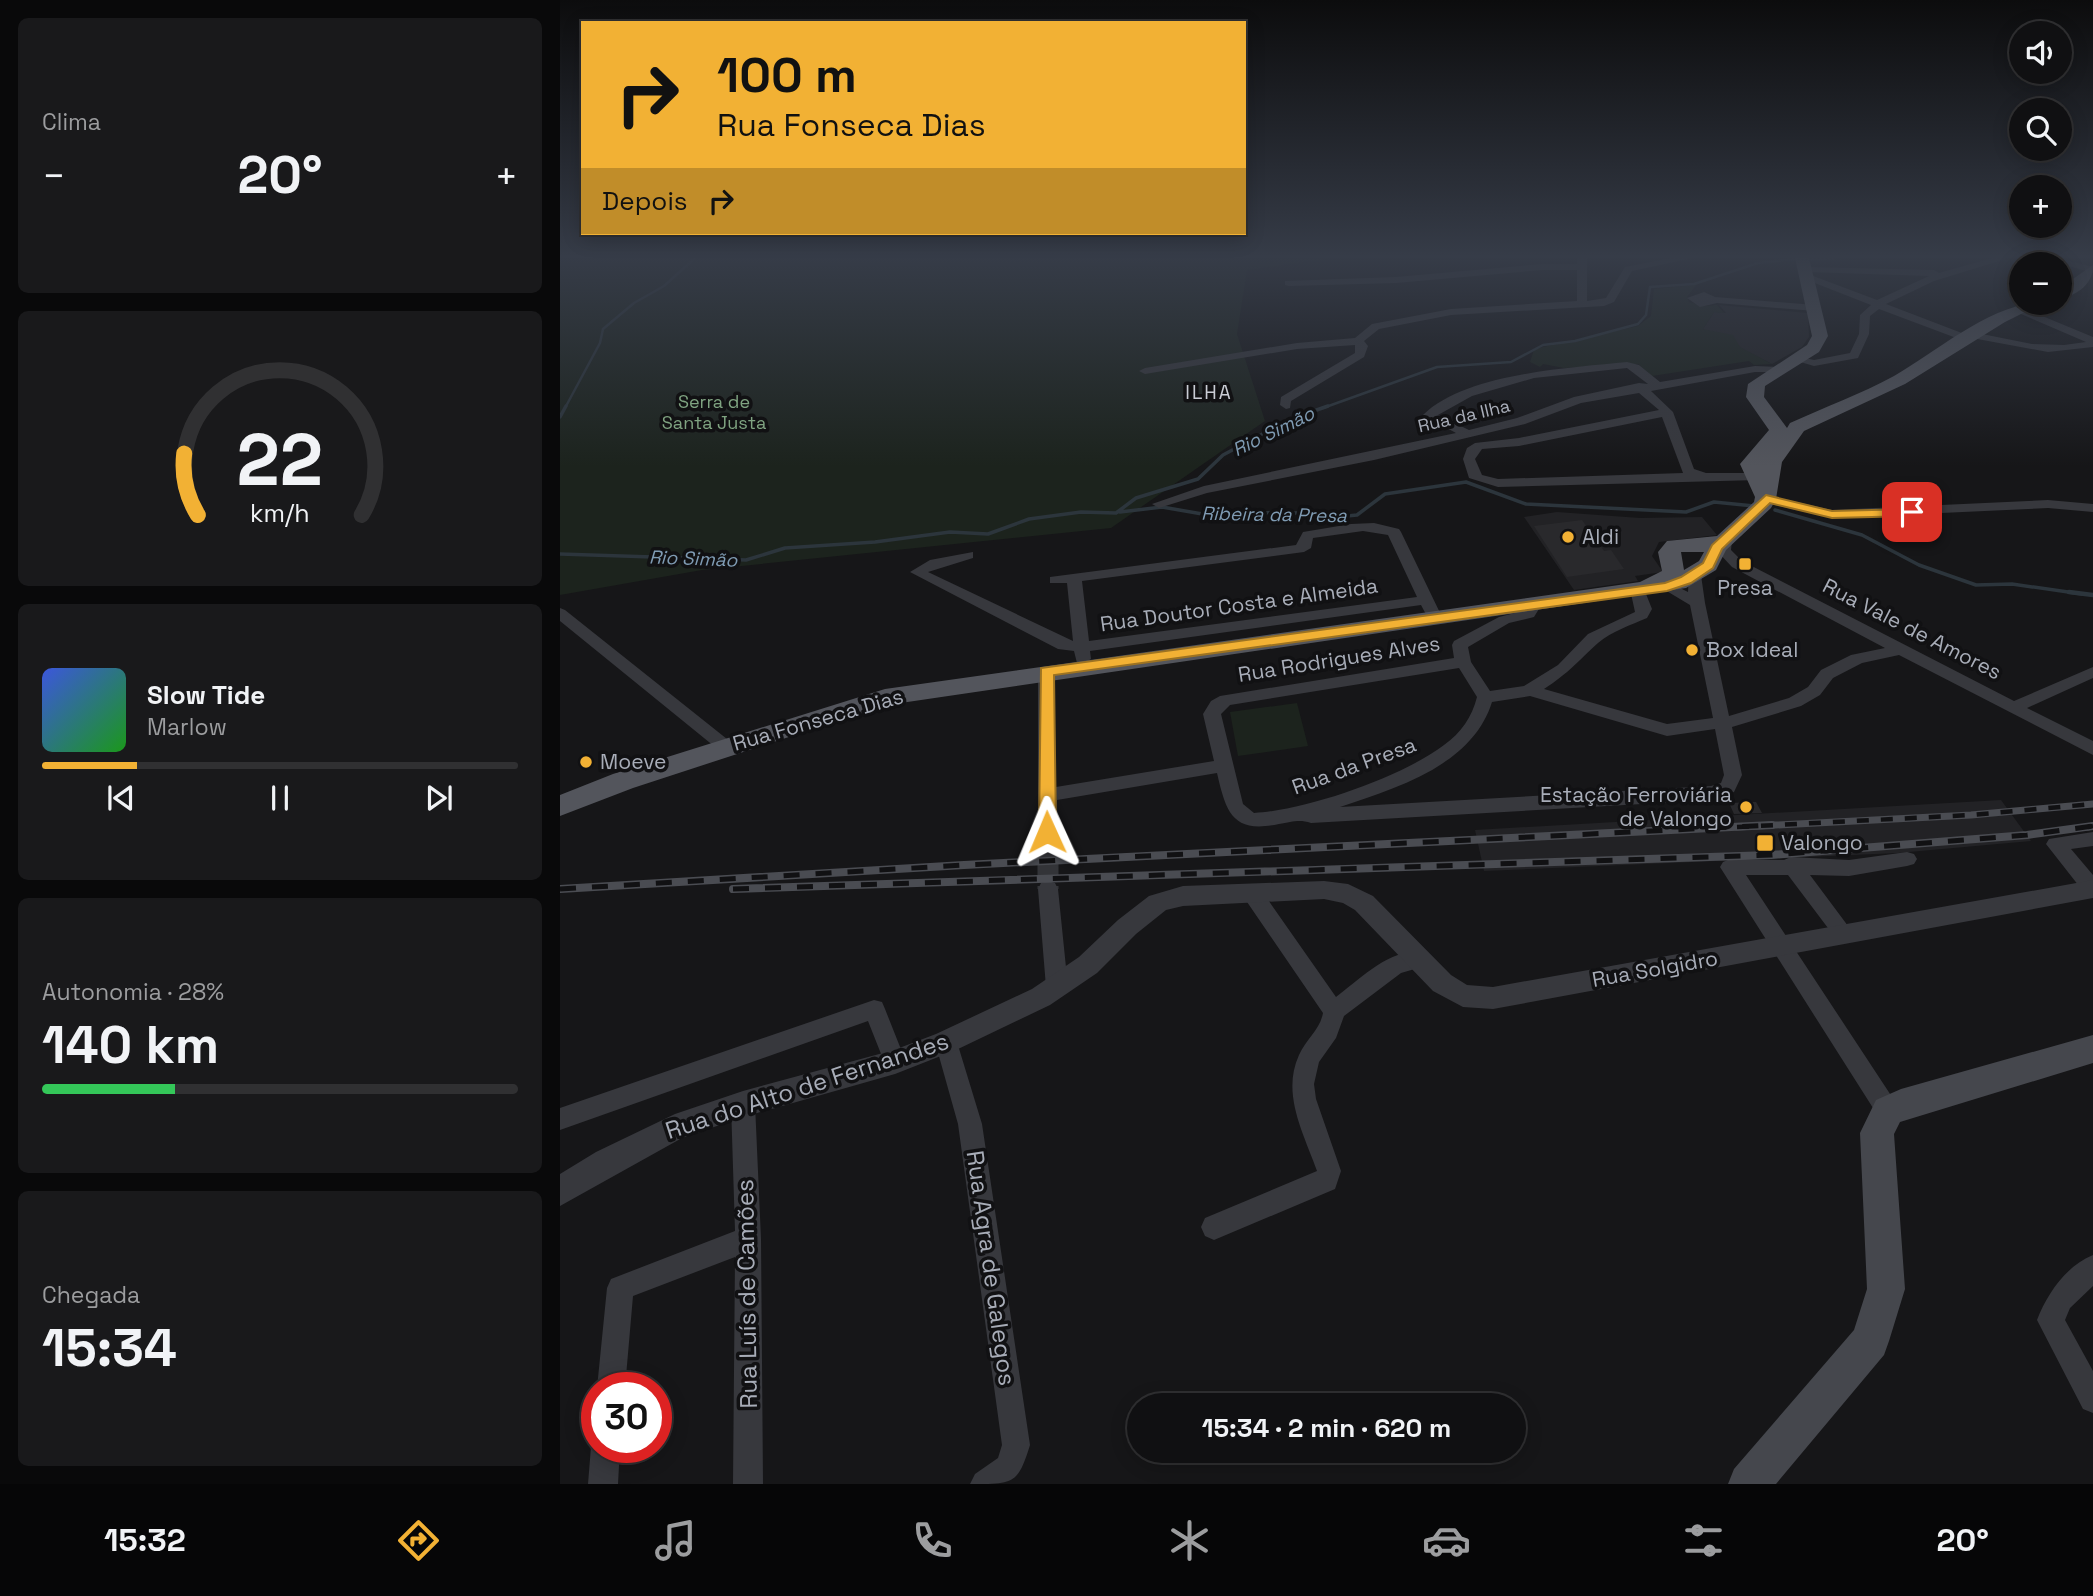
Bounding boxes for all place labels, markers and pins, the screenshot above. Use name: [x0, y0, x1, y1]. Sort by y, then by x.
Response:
pin: [1882, 482, 1942, 542]
place label: Aldi: [1582, 523, 1619, 550]
marker: Aldi: [1560, 529, 1576, 545]
marker: Presa: [1737, 556, 1753, 572]
place label: Presa: [1717, 574, 1773, 601]
place label: Box Ideal: [1706, 636, 1798, 663]
marker: Box Ideal: [1684, 642, 1700, 658]
place label: Moeve: [600, 748, 666, 775]
marker: Moeve: [578, 754, 594, 770]
place label: Estação Ferroviária de Valongo: [1540, 781, 1732, 832]
marker: Estação Ferroviária de Valongo: [1738, 799, 1754, 815]
place label: Valongo: [1781, 829, 1863, 856]
marker: Valongo: [1755, 833, 1775, 853]

